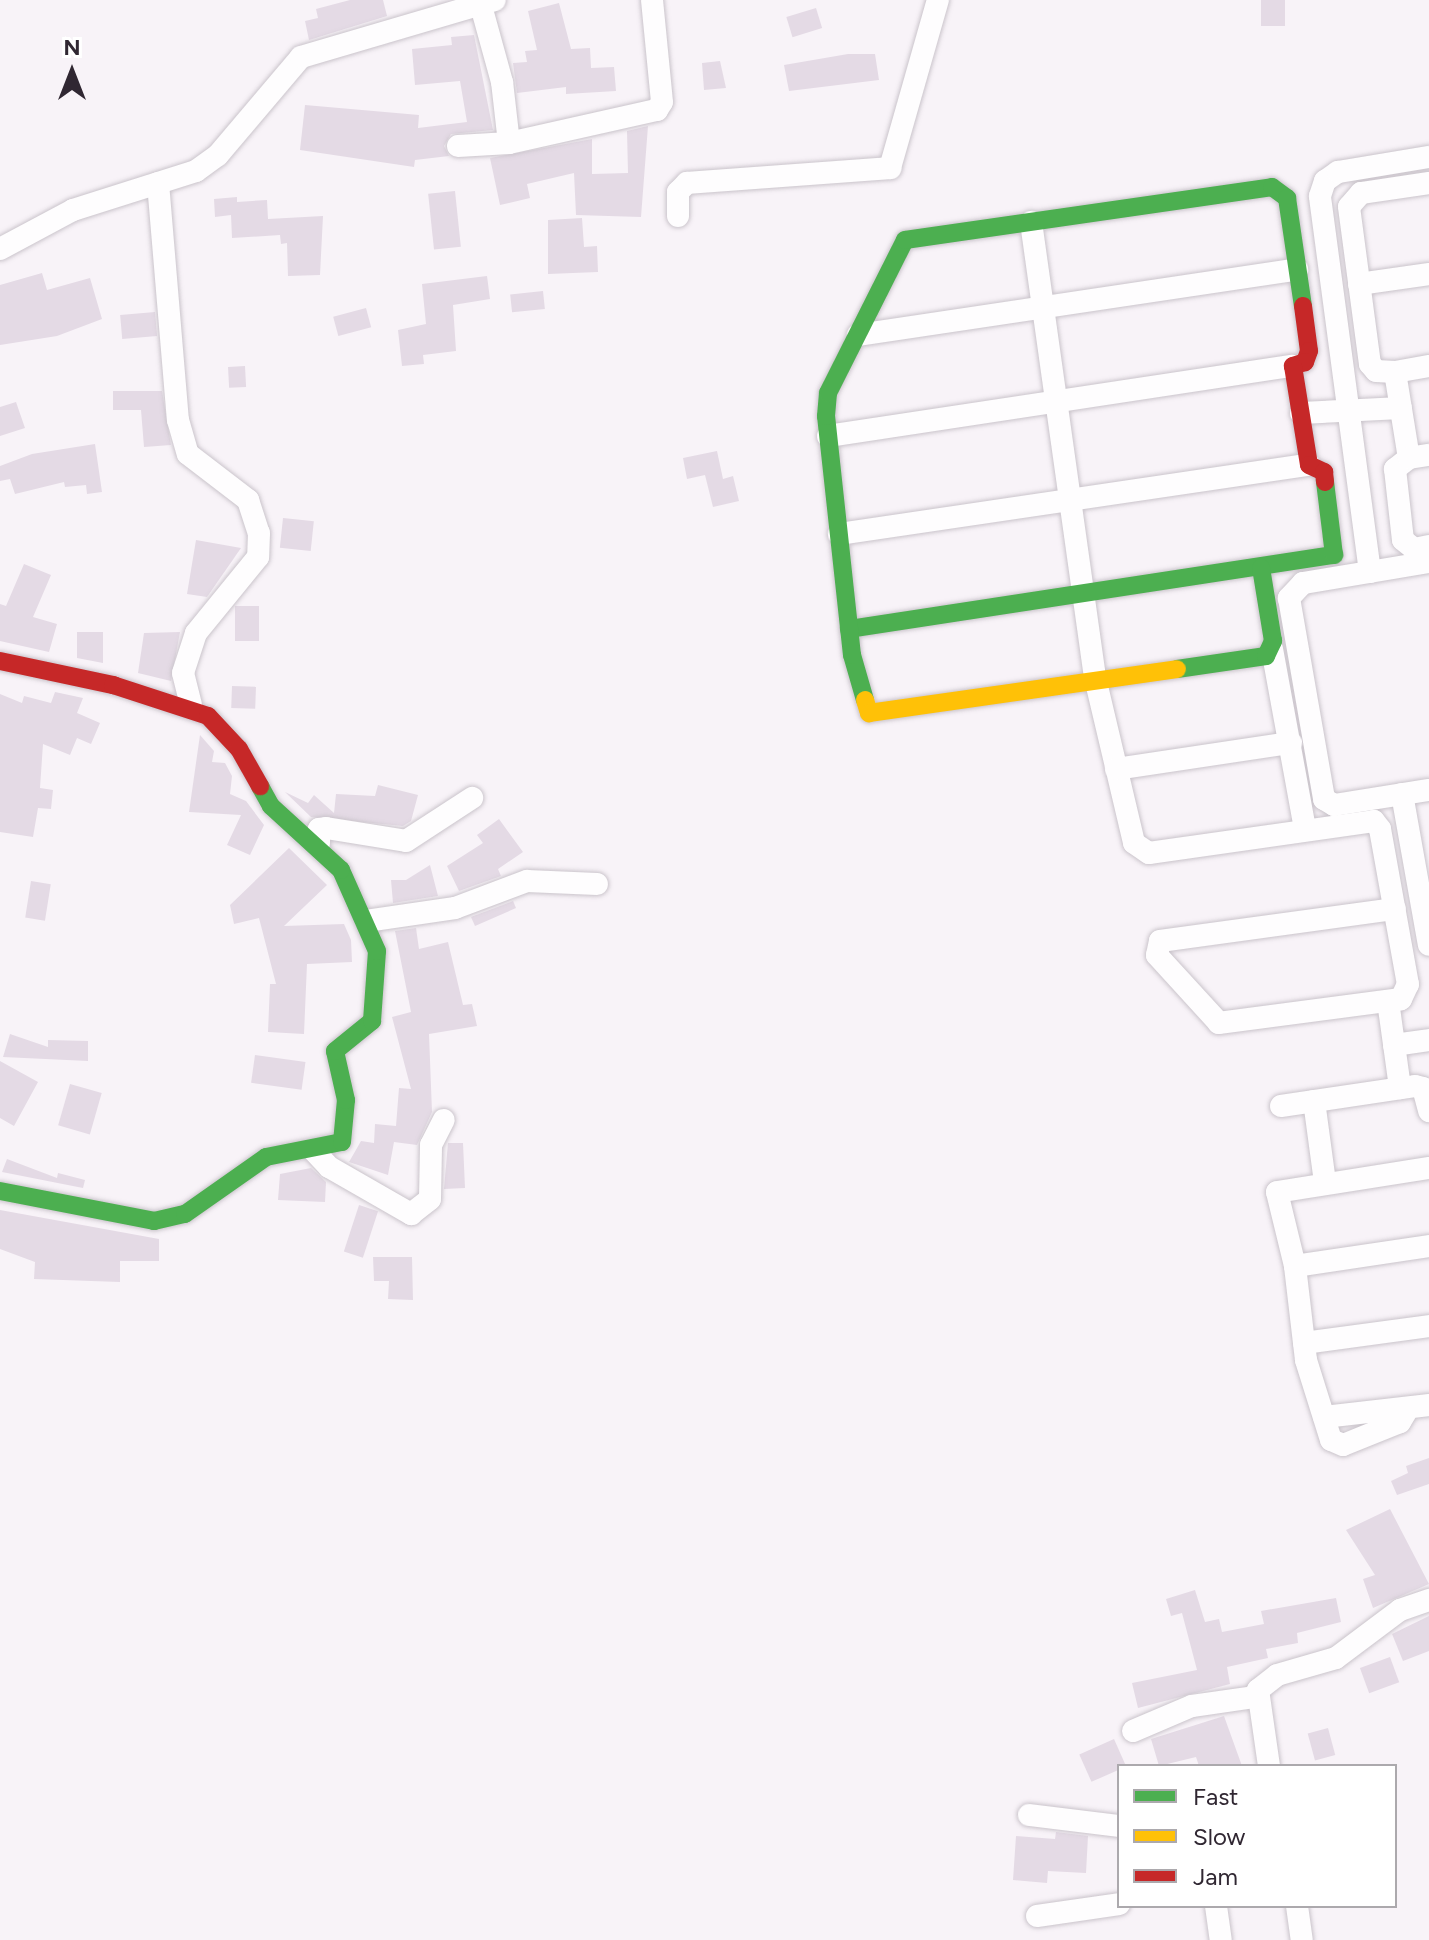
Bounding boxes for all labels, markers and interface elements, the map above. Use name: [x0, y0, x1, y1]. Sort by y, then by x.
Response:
north arrow: [32, 32, 112, 112]
text: N: [63, 34, 81, 61]
legend: [1117, 1764, 1397, 1908]
text: Fast: [1193, 1782, 1238, 1811]
text: Slow: [1193, 1822, 1245, 1851]
text: Jam: [1193, 1862, 1238, 1891]

